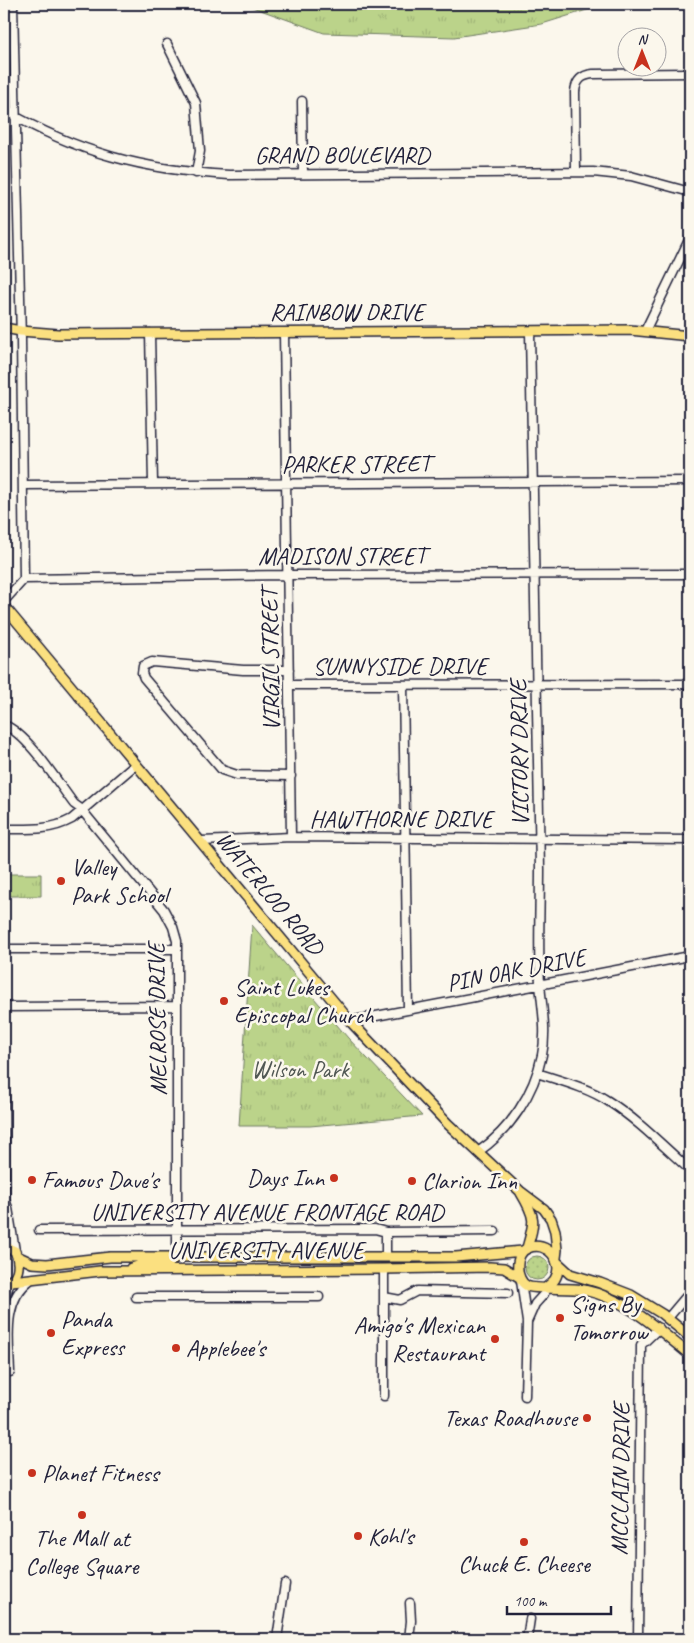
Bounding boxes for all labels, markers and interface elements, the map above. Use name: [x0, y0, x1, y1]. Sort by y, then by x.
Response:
north arrow: [616, 28, 666, 78]
text: N: [638, 31, 649, 48]
street label: GRAND BOULEVARD: [255, 140, 431, 170]
street label: RAINBOW DRIVE: [270, 297, 427, 327]
street label: PARKER STREET: [282, 449, 436, 479]
street label: MADISON STREET: [258, 541, 432, 571]
street label: VIRGIL STREET: [254, 583, 286, 731]
street label: SUNNYSIDE DRIVE: [313, 651, 490, 681]
street label: VICTORY DRIVE: [503, 676, 535, 826]
street label: HAWTHORNE DRIVE: [309, 804, 495, 834]
street label: WATERLOO ROAD: [210, 825, 332, 963]
place label: Valley Park School: [71, 852, 172, 910]
marker: Valley Park School: [55, 875, 67, 887]
street label: MELROSE DRIVE: [141, 940, 173, 1096]
street label: PIN OAK DRIVE: [444, 941, 591, 998]
place label: Saint Lukes Episcopal Church: [234, 972, 375, 1030]
marker: Saint Lukes Episcopal Church: [218, 995, 230, 1007]
park label: Wilson Park: [251, 1054, 351, 1084]
place label: Days Inn: [247, 1163, 325, 1193]
place label: Famous Dave's: [42, 1165, 161, 1195]
place label: Clarion Inn: [422, 1166, 517, 1196]
marker: Days Inn: [328, 1172, 340, 1184]
marker: Famous Dave's: [26, 1174, 38, 1186]
marker: Clarion Inn: [406, 1175, 418, 1187]
street label: UNIVERSITY AVENUE FRONTAGE ROAD: [91, 1197, 445, 1227]
street label: UNIVERSITY AVENUE: [168, 1235, 367, 1265]
place label: Signs By Tomorrow: [570, 1289, 649, 1347]
place label: Panda Express: [61, 1304, 126, 1362]
place label: Amigo's Mexican Restaurant: [354, 1310, 487, 1368]
marker: Signs By Tomorrow: [554, 1312, 566, 1324]
marker: Panda Express: [45, 1327, 57, 1339]
place label: Applebee's: [186, 1333, 268, 1363]
marker: Amigo's Mexican Restaurant: [489, 1333, 501, 1345]
marker: Applebee's: [170, 1342, 182, 1354]
street label: MCCLAIN DRIVE: [604, 1399, 636, 1555]
place label: Texas Roadhouse: [444, 1403, 579, 1433]
marker: Texas Roadhouse: [581, 1412, 593, 1424]
place label: Planet Fitness: [42, 1458, 161, 1488]
marker: Planet Fitness: [26, 1467, 38, 1479]
marker: The Mall at College Square: [76, 1509, 88, 1521]
place label: Kohl's: [368, 1521, 416, 1551]
place label: The Mall at College Square: [26, 1523, 141, 1581]
marker: Kohl's: [352, 1530, 364, 1542]
marker: Chuck E. Cheese: [518, 1536, 530, 1548]
place label: Chuck E. Cheese: [458, 1549, 592, 1579]
scale bar: [507, 1583, 610, 1615]
text: 100 m: [514, 1592, 548, 1611]

